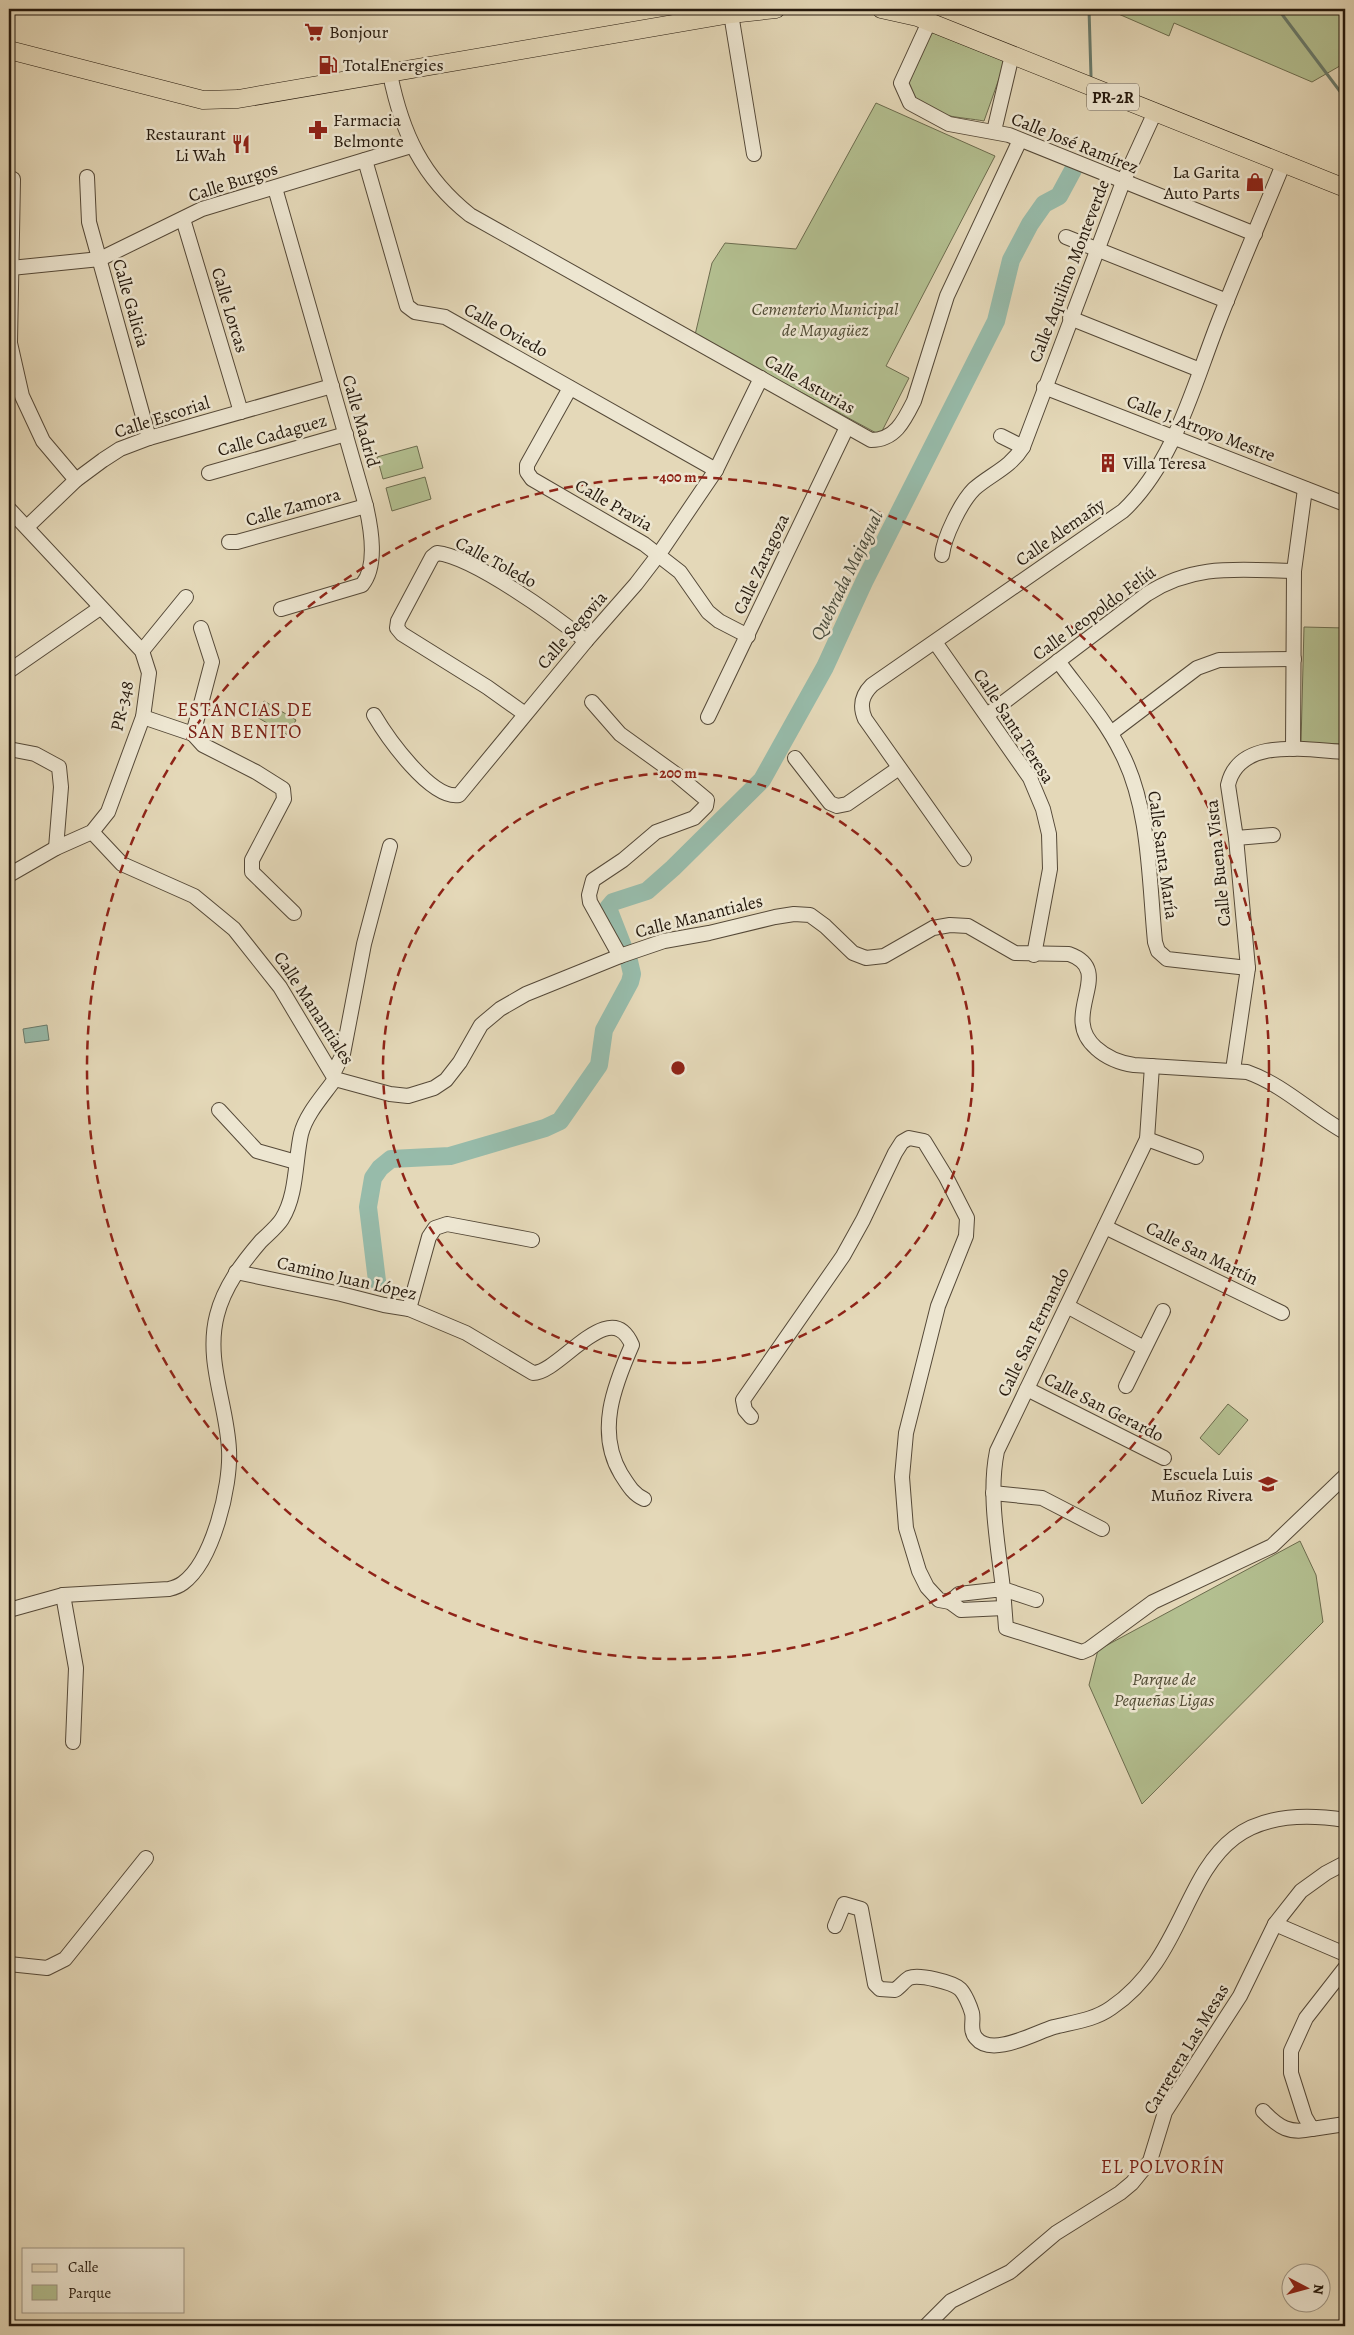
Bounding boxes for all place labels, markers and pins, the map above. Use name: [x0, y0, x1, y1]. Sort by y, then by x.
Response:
place label: Bonjour: [329, 20, 389, 44]
supermarket icon: Bonjour: [303, 21, 325, 43]
place label: TotalEnergies: [343, 53, 444, 77]
fuel station icon: TotalEnergies: [317, 54, 339, 76]
place label: Farmacia Belmonte: [333, 108, 404, 153]
pharmacy icon: Farmacia Belmonte: [307, 119, 329, 141]
place label: Restaurant Li Wah: [145, 122, 226, 167]
restaurant icon: Restaurant Li Wah: [230, 133, 252, 155]
place label: La Garita Auto Parts: [1163, 160, 1241, 205]
shop icon: La Garita Auto Parts: [1244, 171, 1266, 193]
place label: Villa Teresa: [1122, 451, 1207, 475]
building icon: Villa Teresa: [1097, 452, 1119, 474]
centre of rings: [669, 1059, 687, 1077]
place label: Escuela Luis Muñoz Rivera: [1151, 1462, 1254, 1507]
school or university icon: Escuela Luis Muñoz Rivera: [1257, 1473, 1279, 1495]

